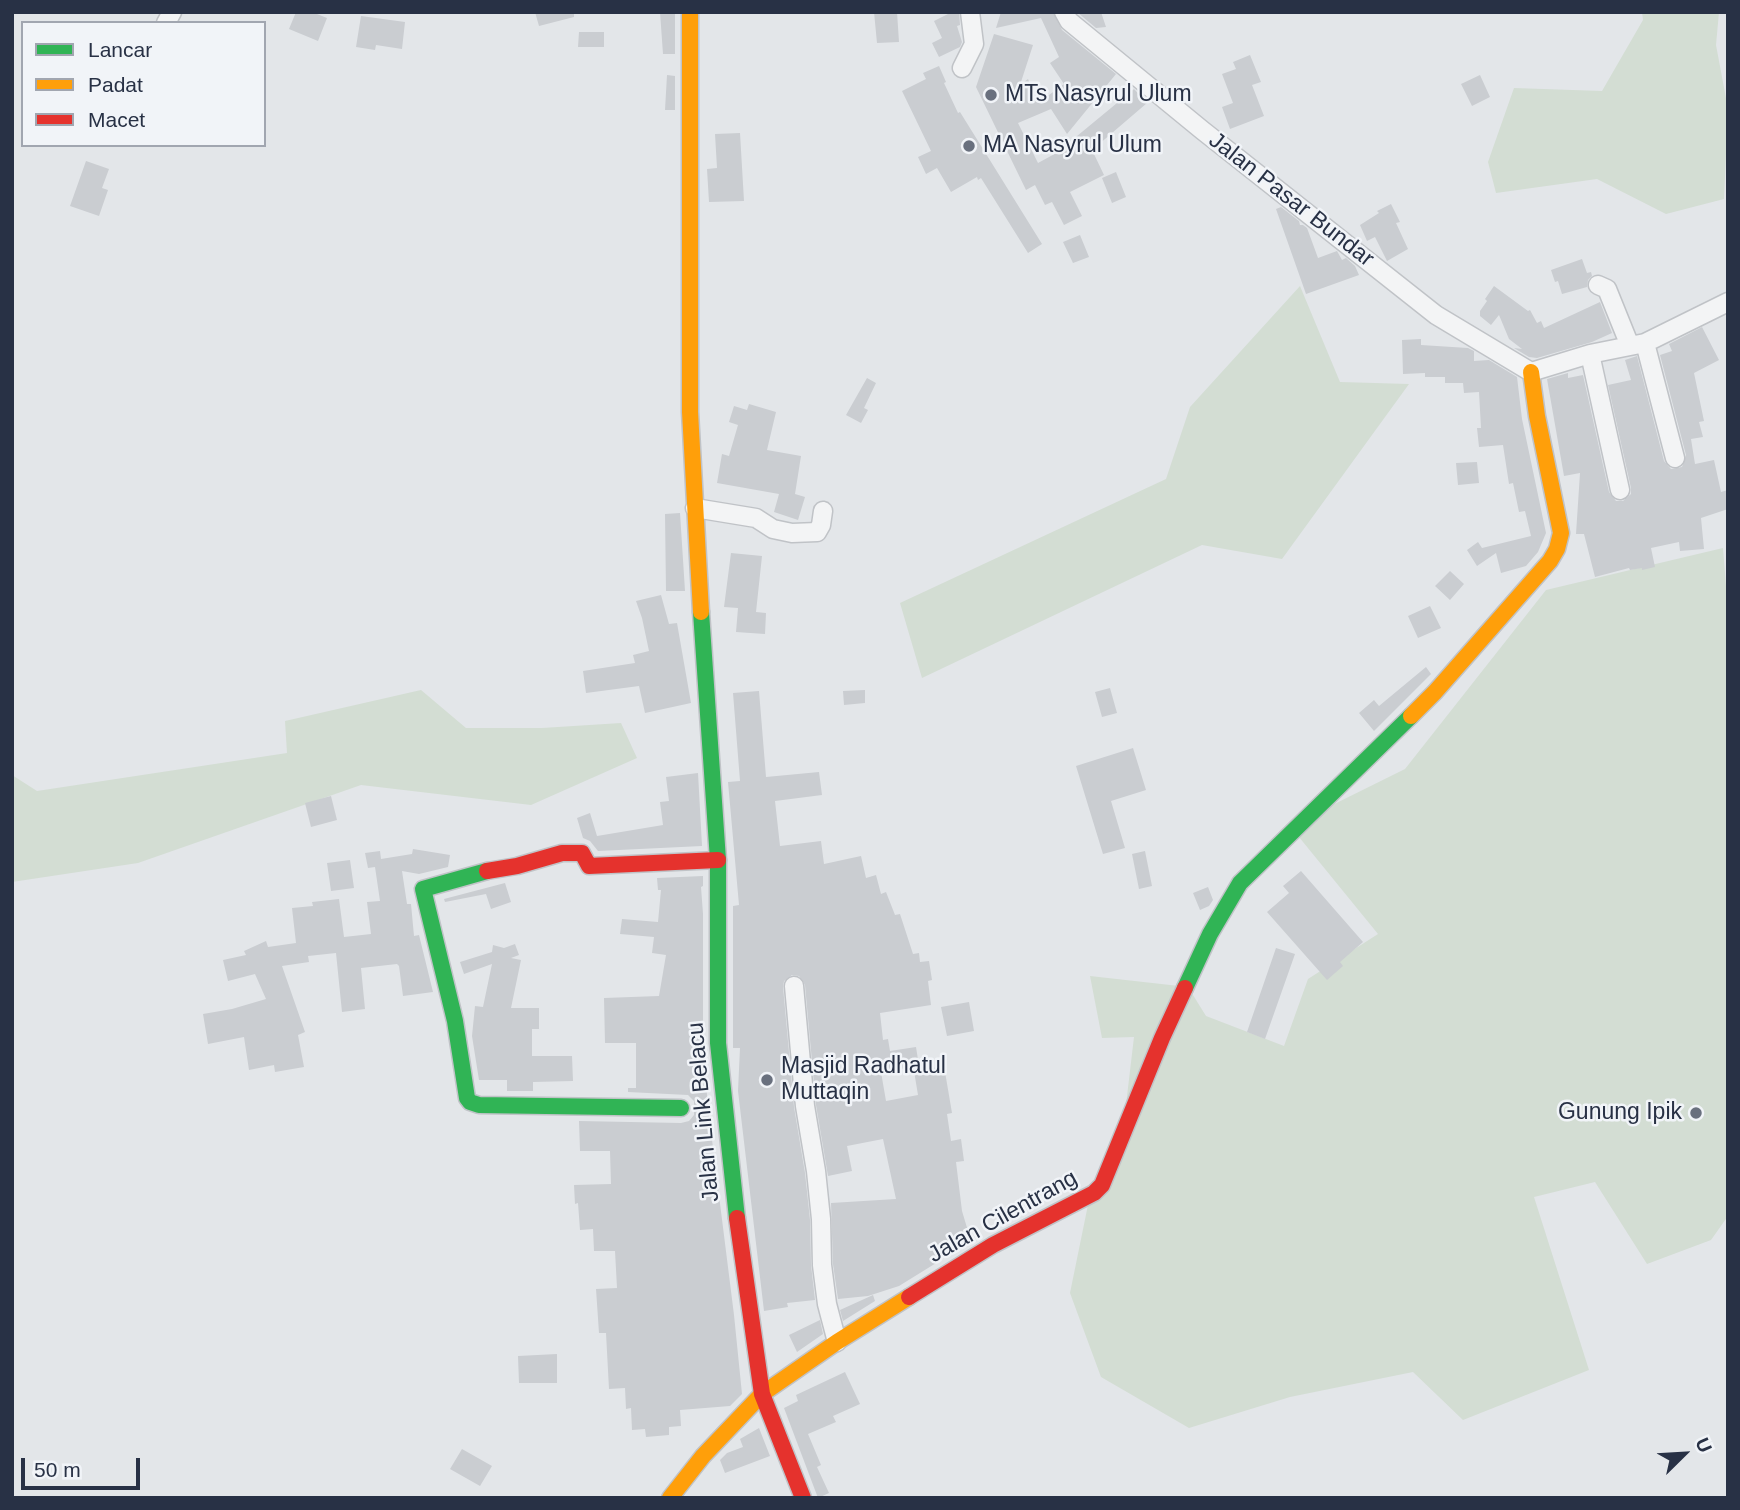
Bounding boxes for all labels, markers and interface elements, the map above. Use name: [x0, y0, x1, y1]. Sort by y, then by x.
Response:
legend: [21, 21, 266, 147]
text: Lancar: [88, 38, 152, 61]
text: Padat: [88, 73, 143, 96]
place label: MTs Nasyrul Ulum: [1005, 81, 1192, 109]
marker: MTs Nasyrul Ulum: [983, 87, 999, 103]
text: Macet: [88, 108, 145, 131]
street label: Jalan Pasar Bundar: [1203, 127, 1379, 273]
place label: MA Nasyrul Ulum: [983, 132, 1162, 160]
marker: MA Nasyrul Ulum: [961, 138, 977, 154]
street label: Jalan Link Belacu: [682, 1021, 726, 1203]
place label: Masjid Radhatul Muttaqin: [781, 1053, 946, 1107]
marker: Masjid Radhatul Muttaqin: [759, 1072, 775, 1088]
place label: Gunung Ipik: [1558, 1099, 1682, 1127]
marker: Gunung Ipik: [1688, 1105, 1704, 1121]
street label: Jalan Cilentrang: [924, 1165, 1082, 1269]
north arrow: [1649, 1419, 1719, 1489]
text: U: [1691, 1435, 1716, 1456]
scale bar: [24, 1444, 144, 1488]
text: 50 m: [34, 1458, 81, 1481]

